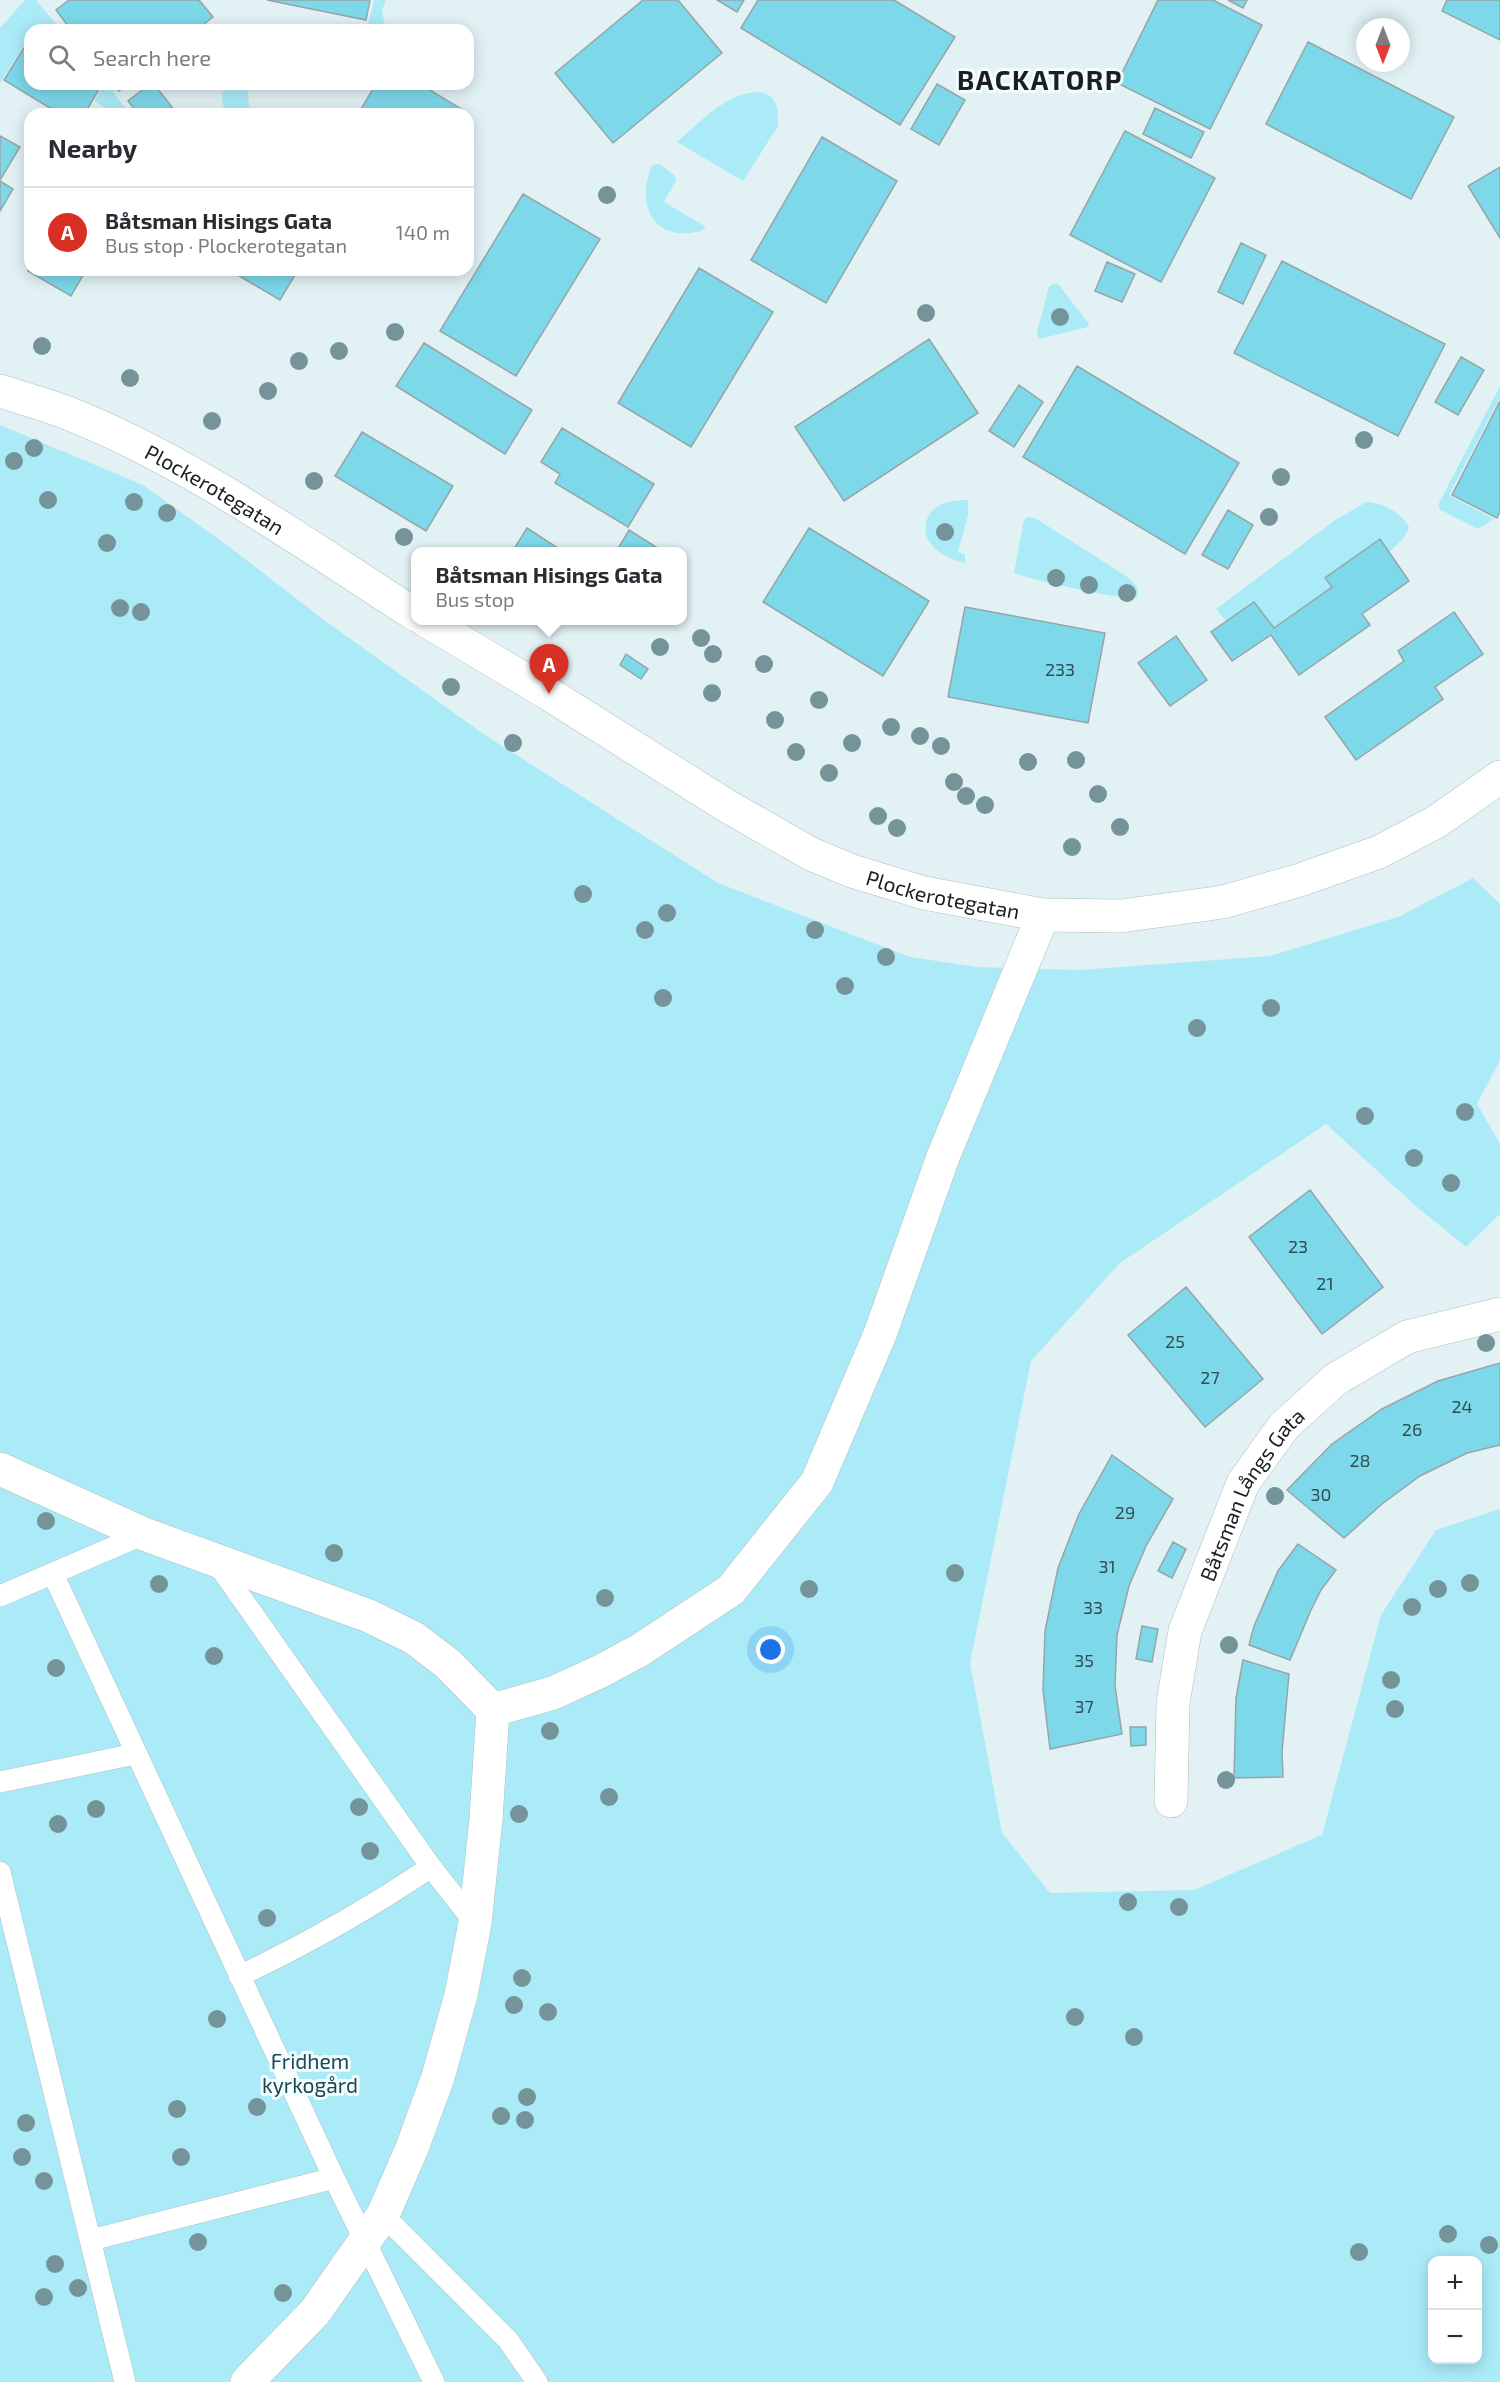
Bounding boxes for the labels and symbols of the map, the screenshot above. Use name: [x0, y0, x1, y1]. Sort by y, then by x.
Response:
north arrow: [1356, 18, 1410, 72]
district label: BACKATORP: [957, 63, 1123, 95]
street label: Plockerotegatan: [141, 438, 289, 539]
pin: A: [530, 644, 568, 694]
house number: 233: [1045, 658, 1075, 680]
street label: Plockerotegatan: [863, 864, 1022, 923]
house number: 23: [1288, 1235, 1308, 1257]
house number: 21: [1316, 1272, 1334, 1294]
house number: 25: [1165, 1330, 1185, 1352]
house number: 27: [1200, 1366, 1220, 1388]
house number: 24: [1451, 1395, 1473, 1417]
street label: Båtsman Långs Gata: [1193, 1402, 1309, 1584]
house number: 26: [1402, 1418, 1422, 1440]
house number: 28: [1349, 1449, 1371, 1471]
house number: 30: [1311, 1483, 1331, 1505]
house number: 29: [1115, 1501, 1135, 1523]
house number: 31: [1098, 1555, 1116, 1577]
house number: 33: [1083, 1596, 1103, 1618]
your location: [756, 1635, 785, 1664]
house number: 35: [1074, 1649, 1094, 1671]
house number: 37: [1074, 1695, 1094, 1717]
park label: Fridhem kyrkogård: [262, 2048, 358, 2097]

